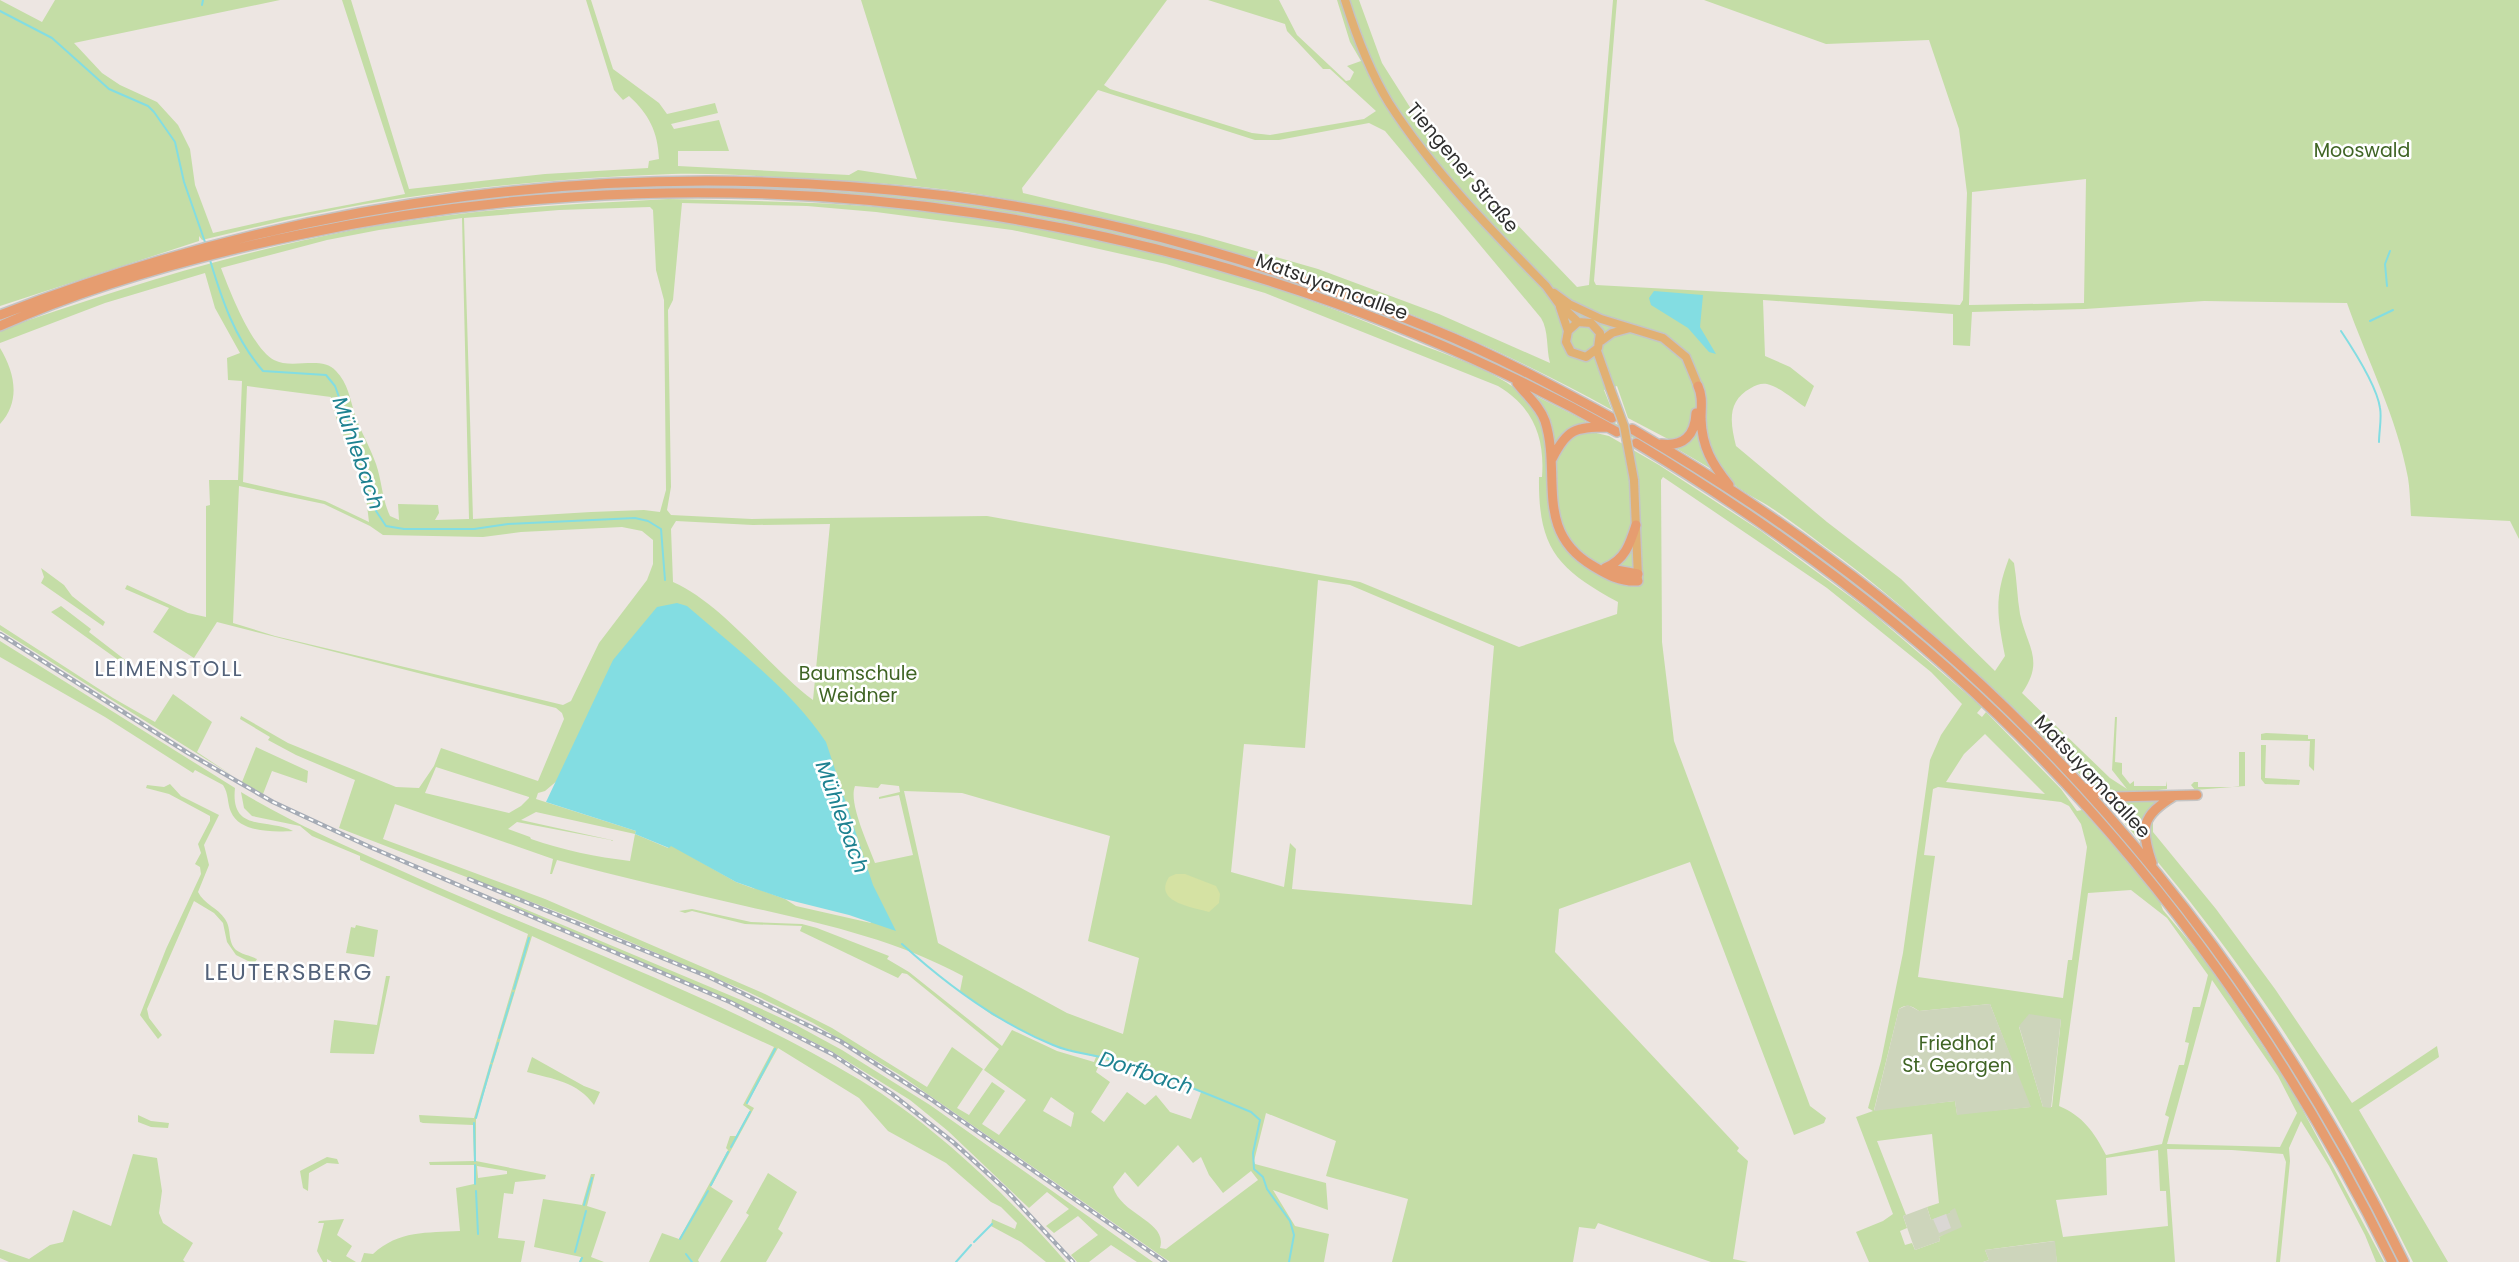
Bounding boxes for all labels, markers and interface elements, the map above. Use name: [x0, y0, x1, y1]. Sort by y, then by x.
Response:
street label: Tiengener Straße: [1400, 96, 1525, 238]
park label: Mooswald: [2314, 137, 2410, 164]
street label: Matsuyamaallee: [1252, 246, 1412, 327]
water label: Mühlebach: [326, 392, 391, 513]
district label: LEIMENSTOLL: [95, 654, 243, 683]
park label: Baumschule Weidner: [799, 660, 917, 709]
street label: Matsuyamaallee: [2028, 709, 2157, 844]
water label: Mühlebach: [809, 757, 876, 877]
district label: LEUTERSBERG: [205, 956, 373, 988]
park label: Friedhof St. Georgen: [1902, 1030, 2012, 1079]
water label: Dorfbach: [1095, 1044, 1197, 1101]

